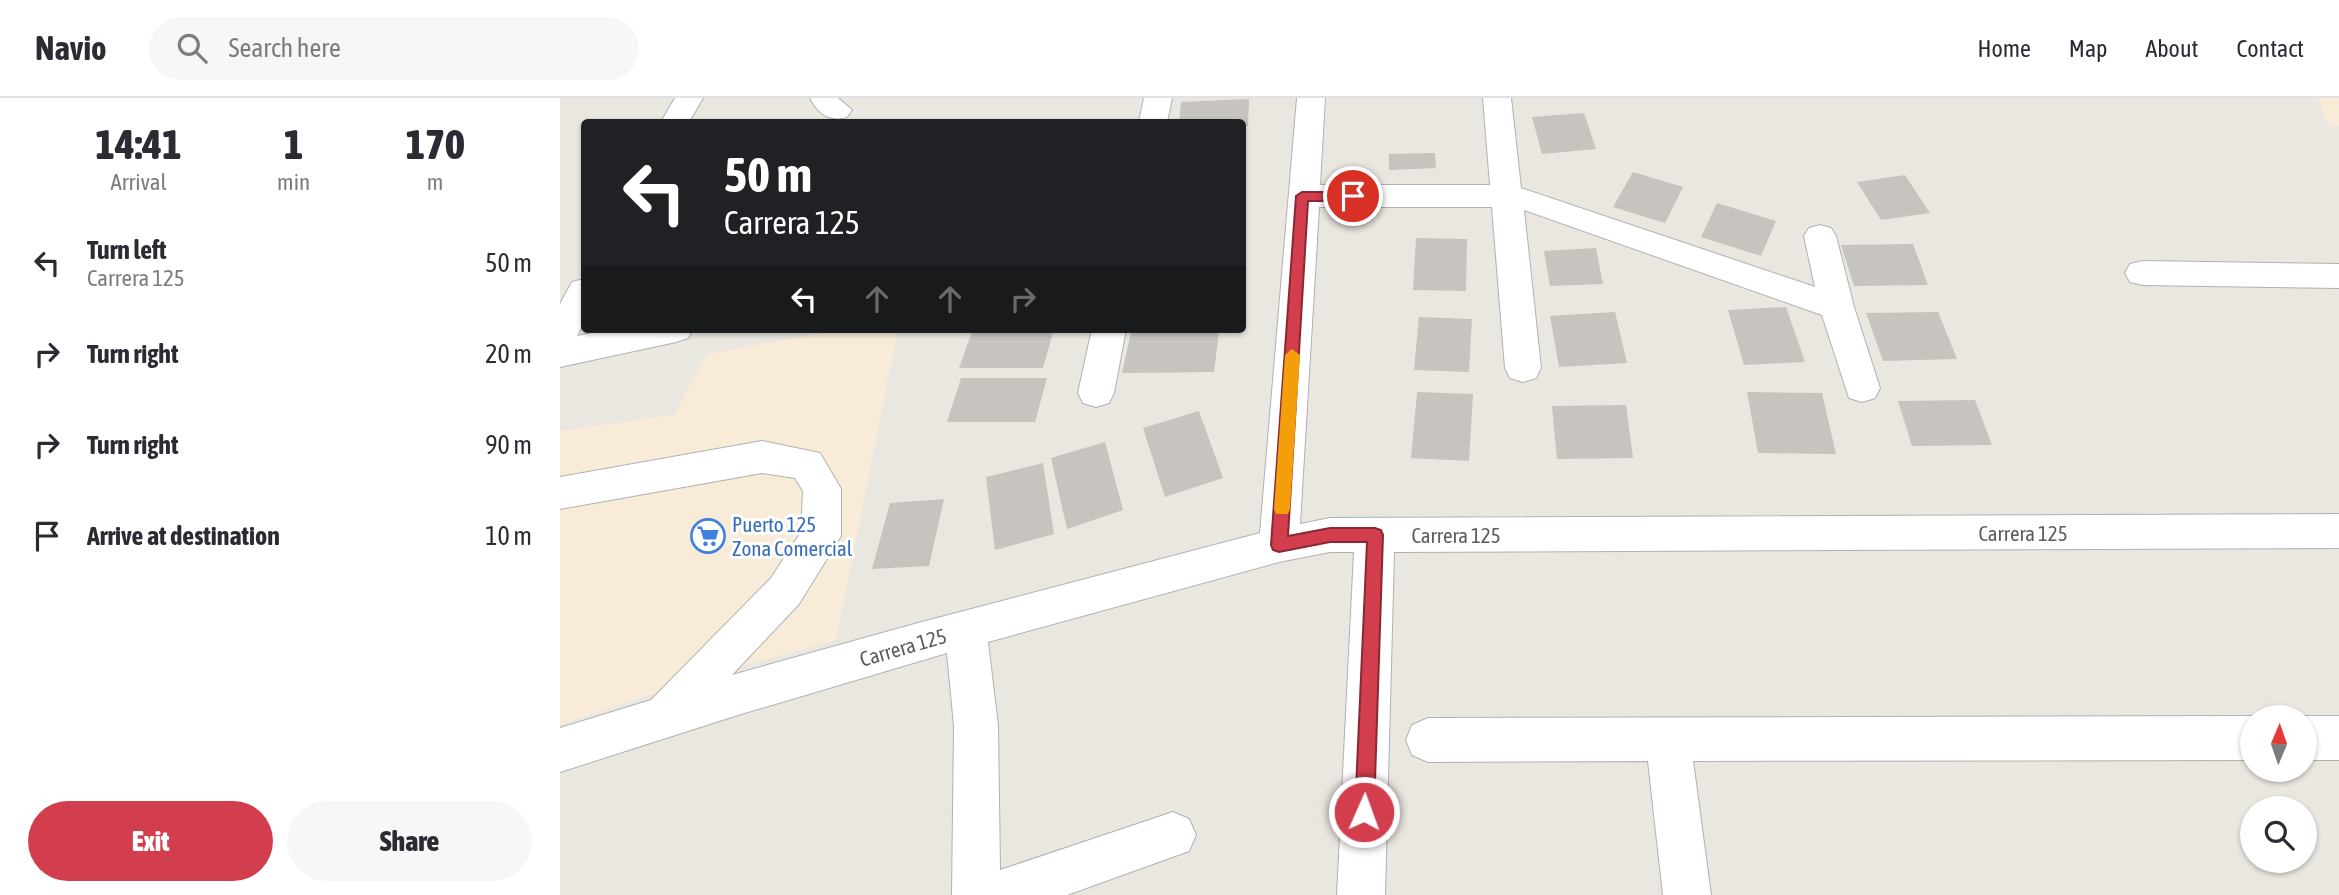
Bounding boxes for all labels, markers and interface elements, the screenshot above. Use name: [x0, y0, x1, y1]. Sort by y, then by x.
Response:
search box: [149, 17, 639, 80]
text: Navio: [35, 29, 107, 67]
icon: search: [173, 29, 211, 67]
text: Search here: [229, 33, 341, 63]
text: Home: [1977, 35, 2031, 62]
text: Map: [2069, 35, 2107, 62]
text: About: [2145, 35, 2198, 62]
text: Contact: [2236, 35, 2304, 62]
text: 14:41: [95, 120, 182, 168]
text: 1: [284, 120, 303, 168]
text: 170: [405, 120, 465, 168]
text: 50 m: [724, 146, 812, 202]
icon: left: [609, 147, 700, 238]
pin: [1323, 166, 1383, 226]
text: Arrival: [110, 169, 167, 195]
text: min: [277, 169, 310, 195]
text: m: [427, 169, 443, 195]
icon: arrive: [1334, 177, 1372, 215]
text: Carrera 125: [724, 204, 860, 241]
text: Turn left: [87, 235, 167, 265]
icon: left: [28, 244, 66, 282]
text: 50 m: [485, 248, 532, 278]
text: Carrera 125: [87, 265, 185, 291]
icon: left: [785, 280, 823, 318]
icon: ahead: [858, 280, 896, 318]
icon: ahead: [931, 280, 969, 318]
icon: right: [1004, 280, 1042, 318]
icon: right: [28, 335, 66, 373]
text: Turn right: [87, 339, 178, 369]
text: 20 m: [485, 339, 532, 369]
icon: right: [28, 426, 66, 464]
text: Turn right: [87, 430, 178, 460]
text: 90 m: [485, 430, 532, 460]
place label: Puerto 125 Zona Comercial: [732, 512, 853, 560]
icon: arrive: [28, 517, 66, 555]
supermarket icon: Puerto 125 Zona Comercial: [689, 517, 727, 555]
text: Arrive at destination: [87, 521, 280, 551]
text: 10 m: [485, 521, 532, 551]
street label: Carrera 125: [1978, 521, 2068, 545]
street label: Carrera 125: [1411, 523, 1501, 547]
street label: Carrera 125: [857, 623, 949, 671]
north arrow: [2240, 705, 2317, 782]
map controls: [2240, 705, 2317, 873]
position arrow: [1327, 775, 1401, 849]
button: search: [2240, 796, 2317, 873]
button: Exit: [28, 801, 273, 881]
button: Share: [287, 801, 532, 881]

